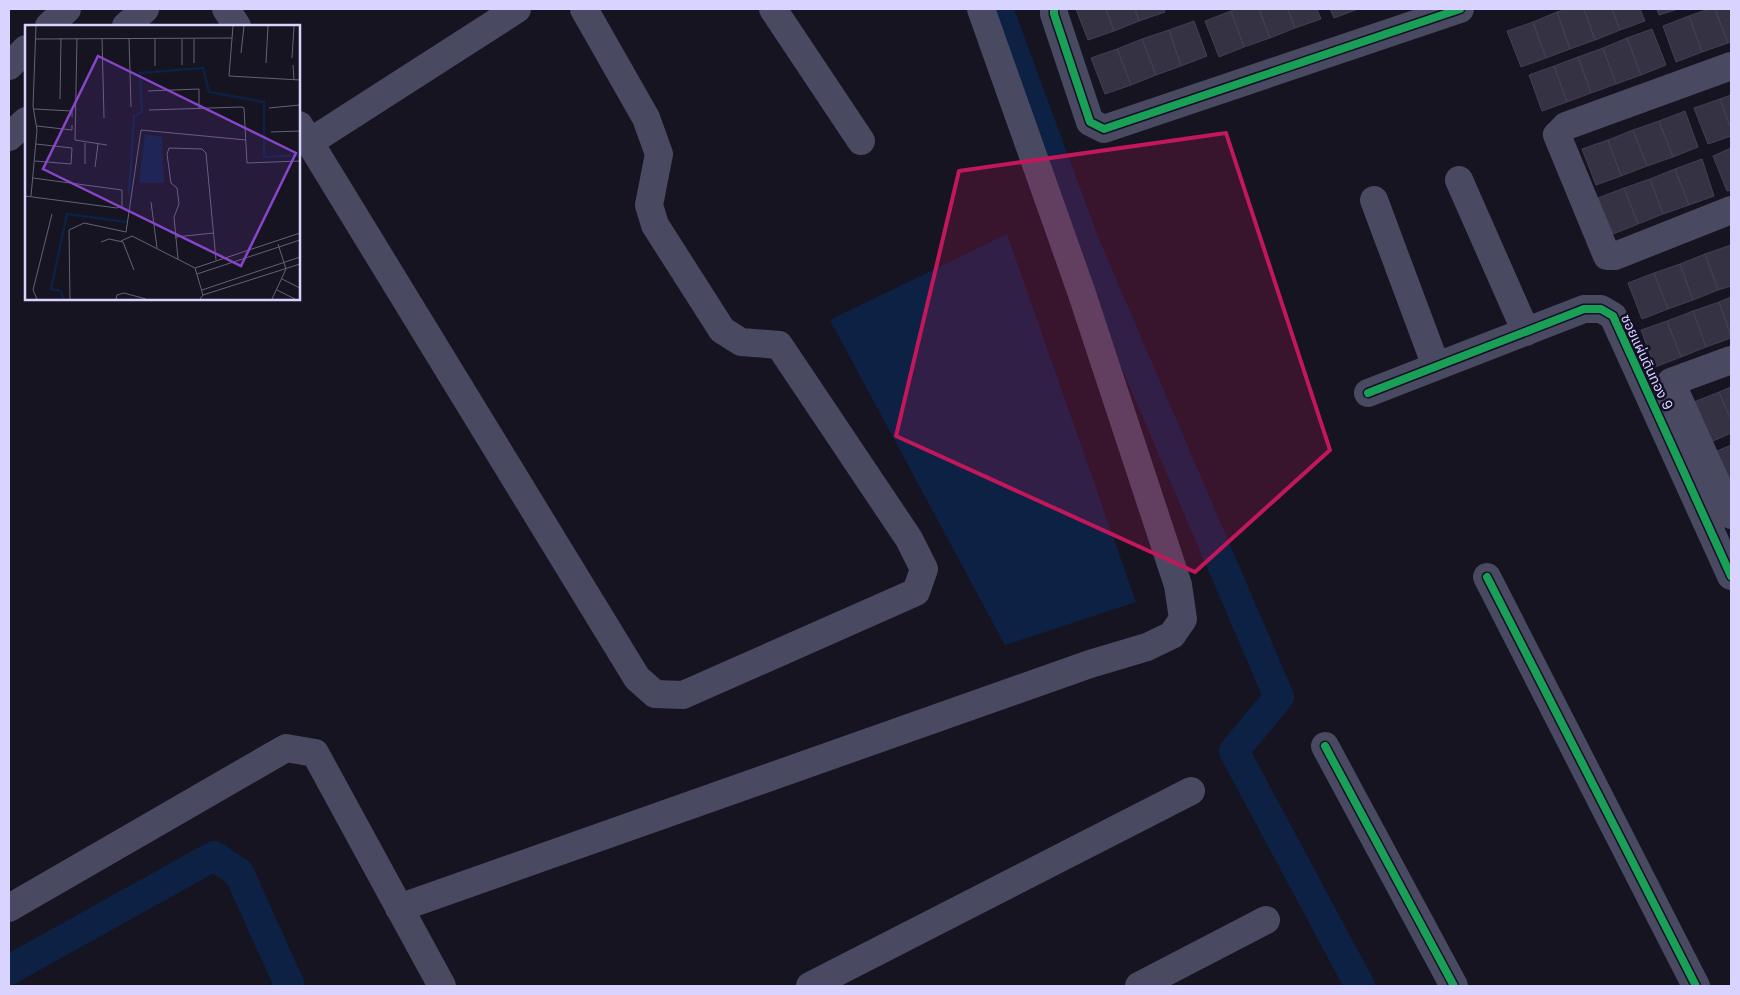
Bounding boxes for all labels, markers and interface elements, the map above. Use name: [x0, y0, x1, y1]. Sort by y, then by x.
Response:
inset map: [25, 25, 300, 300]
street label: ซอยแผ่นดินทอง 9: [1616, 311, 1678, 413]

